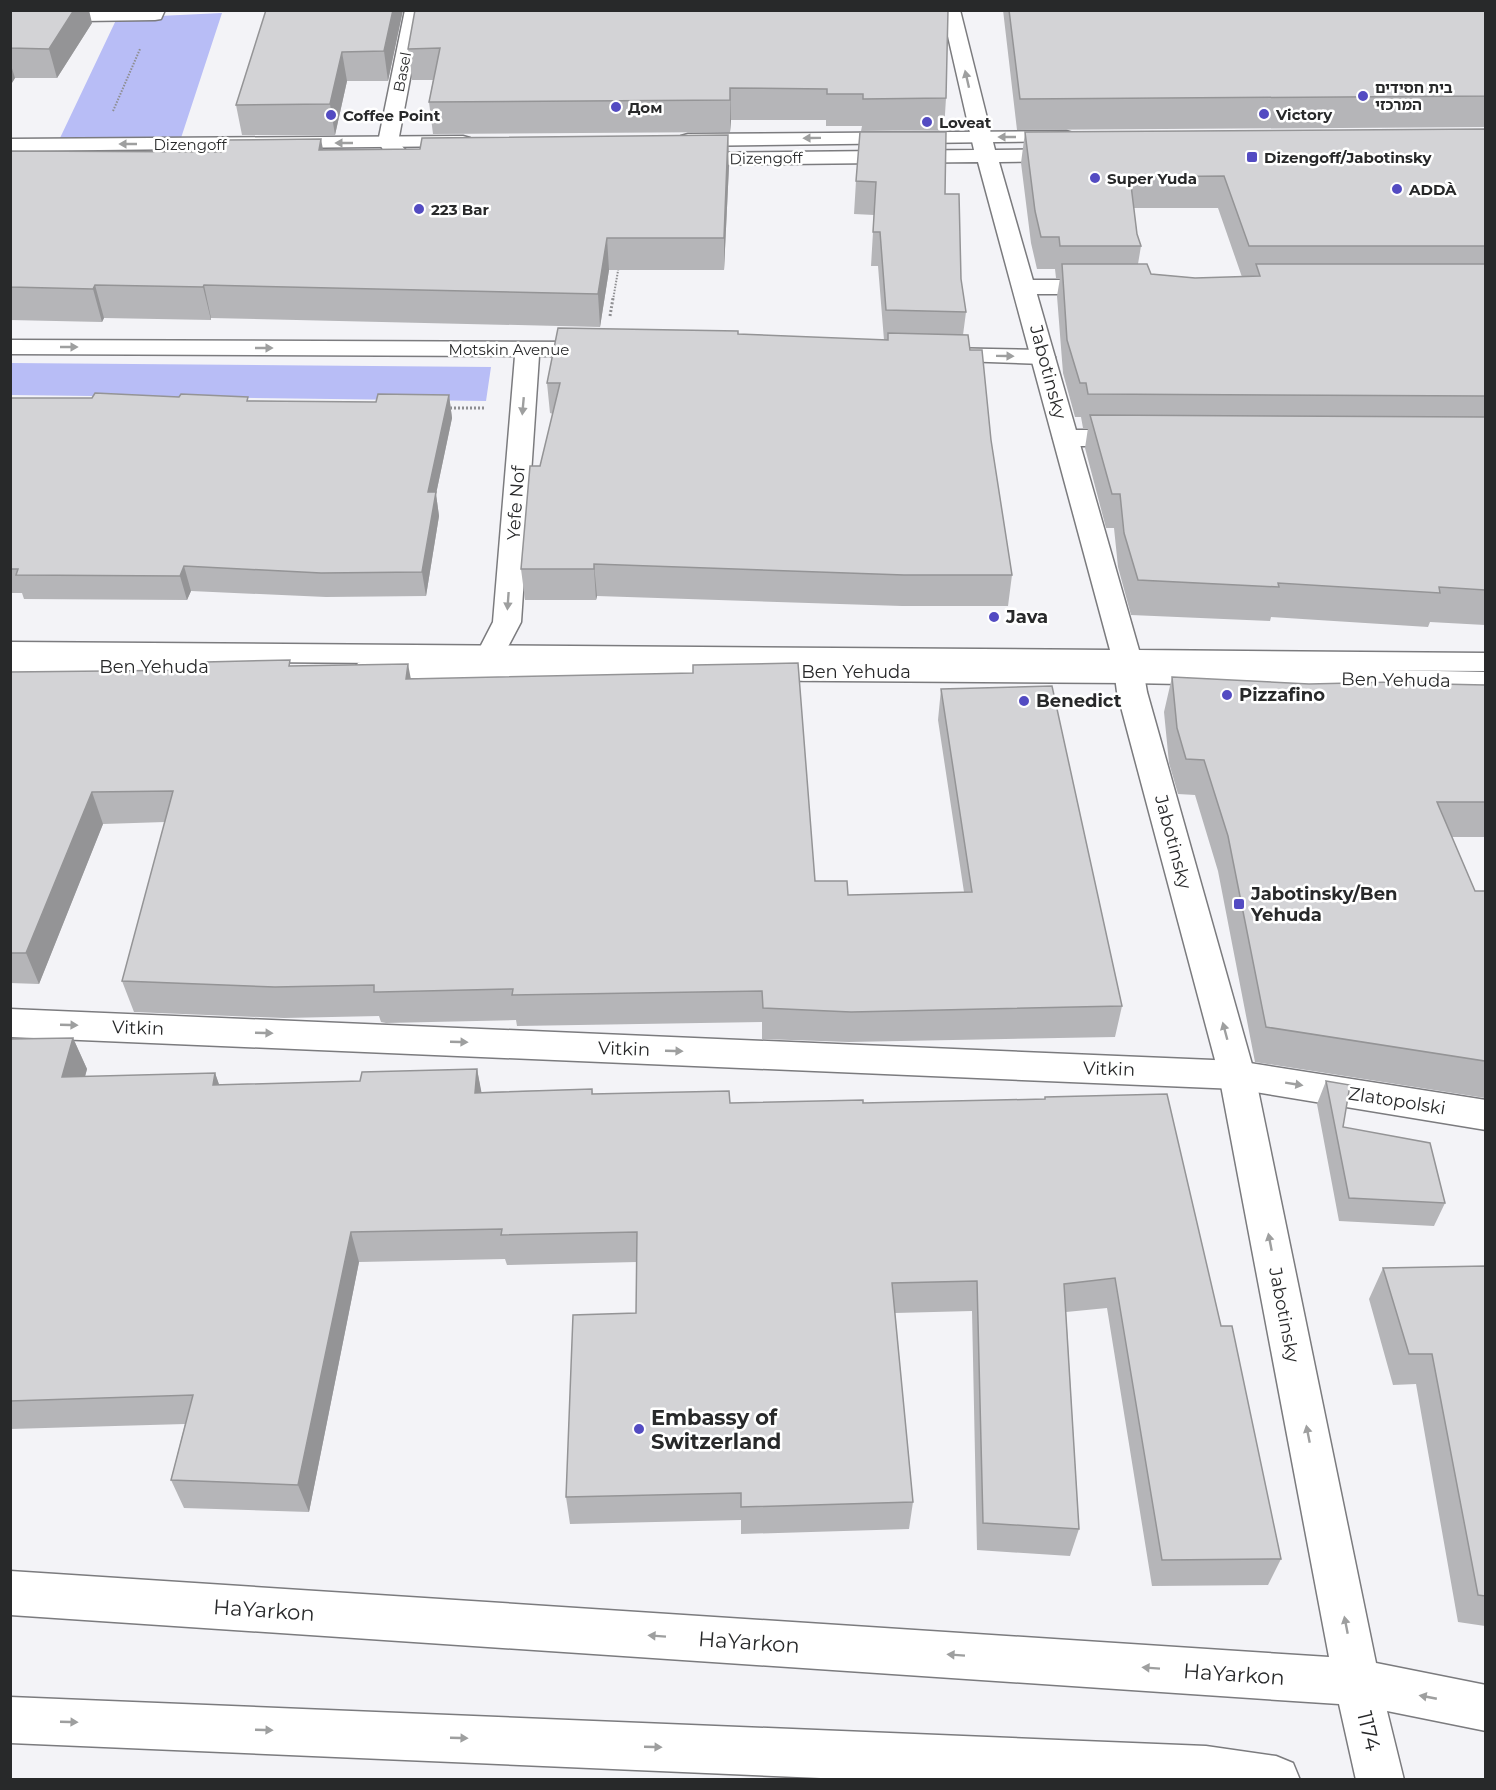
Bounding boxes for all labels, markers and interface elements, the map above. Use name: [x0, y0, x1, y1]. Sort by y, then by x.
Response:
street label: Basel: [389, 50, 415, 94]
one-way arrow: [962, 69, 971, 88]
place label: בית חסידים המרכזי: [1375, 78, 1453, 114]
marker: בית חסידים המרכזי: [1356, 89, 1370, 103]
place label: Дом: [628, 98, 662, 117]
marker: Дом: [609, 100, 623, 114]
place label: Victory: [1275, 105, 1333, 124]
place label: Coffee Point: [343, 106, 441, 125]
marker: Victory: [1257, 107, 1271, 121]
marker: Coffee Point: [324, 108, 338, 122]
place label: Loveat: [939, 113, 992, 132]
marker: Loveat: [920, 115, 934, 129]
one-way arrow: [998, 132, 1017, 142]
one-way arrow: [803, 133, 822, 143]
street label: Dizengoff: [153, 135, 227, 154]
one-way arrow: [335, 138, 354, 147]
one-way arrow: [119, 139, 138, 149]
street label: Dizengoff: [729, 148, 804, 168]
place label: Dizengoff/Jabotinsky: [1264, 148, 1433, 167]
marker: Dizengoff/Jabotinsky: [1245, 150, 1259, 164]
place label: Super Yuda: [1107, 169, 1197, 188]
marker: Super Yuda: [1088, 171, 1102, 185]
place label: ADDÀ: [1408, 180, 1457, 199]
marker: ADDÀ: [1390, 182, 1404, 196]
place label: 223 Bar: [431, 200, 490, 219]
marker: 223 Bar: [412, 202, 426, 216]
street label: Jabotinsky: [1025, 322, 1071, 422]
street label: Motskin Avenue: [449, 340, 569, 359]
one-way arrow: [59, 342, 78, 352]
one-way arrow: [254, 343, 273, 353]
one-way arrow: [995, 351, 1014, 361]
one-way arrow: [518, 397, 528, 416]
street label: Yefe Nof: [502, 464, 530, 541]
one-way arrow: [504, 591, 513, 610]
place label: Java: [1005, 606, 1048, 628]
marker: Java: [987, 610, 1001, 624]
street label: Ben Yehuda: [99, 656, 209, 678]
street label: Ben Yehuda: [801, 661, 911, 683]
street label: Ben Yehuda: [1341, 668, 1451, 692]
place label: Pizzafino: [1239, 684, 1325, 706]
marker: Pizzafino: [1220, 688, 1234, 702]
place label: Benedict: [1036, 690, 1122, 712]
marker: Benedict: [1017, 694, 1031, 708]
street label: Jabotinsky: [1150, 792, 1196, 892]
place label: Jabotinsky/Ben Yehuda: [1250, 883, 1397, 926]
marker: Jabotinsky/Ben Yehuda: [1232, 897, 1246, 911]
street label: Vitkin: [112, 1016, 164, 1040]
one-way arrow: [59, 1021, 78, 1030]
one-way arrow: [1219, 1022, 1229, 1040]
one-way arrow: [254, 1029, 273, 1038]
one-way arrow: [449, 1037, 468, 1046]
street label: Vitkin: [598, 1037, 650, 1061]
one-way arrow: [665, 1046, 684, 1055]
street label: Vitkin: [1083, 1057, 1135, 1081]
one-way arrow: [1285, 1080, 1304, 1089]
street label: Zlatopolski: [1347, 1082, 1447, 1120]
one-way arrow: [1265, 1233, 1274, 1252]
street label: Jabotinsky: [1264, 1265, 1304, 1365]
place label: Embassy of Switzerland: [651, 1405, 781, 1454]
marker: Embassy of Switzerland: [632, 1422, 646, 1436]
one-way arrow: [1303, 1424, 1312, 1443]
street label: HaYarkon: [212, 1594, 316, 1626]
one-way arrow: [1340, 1616, 1350, 1634]
street label: HaYarkon: [697, 1626, 801, 1658]
one-way arrow: [648, 1631, 667, 1640]
one-way arrow: [947, 1651, 966, 1660]
street label: HaYarkon: [1182, 1658, 1286, 1690]
one-way arrow: [1141, 1663, 1160, 1673]
one-way arrow: [1419, 1691, 1437, 1701]
street label: 1174: [1352, 1709, 1386, 1754]
one-way arrow: [59, 1717, 78, 1727]
one-way arrow: [254, 1726, 273, 1735]
one-way arrow: [449, 1734, 468, 1743]
one-way arrow: [644, 1742, 663, 1751]

